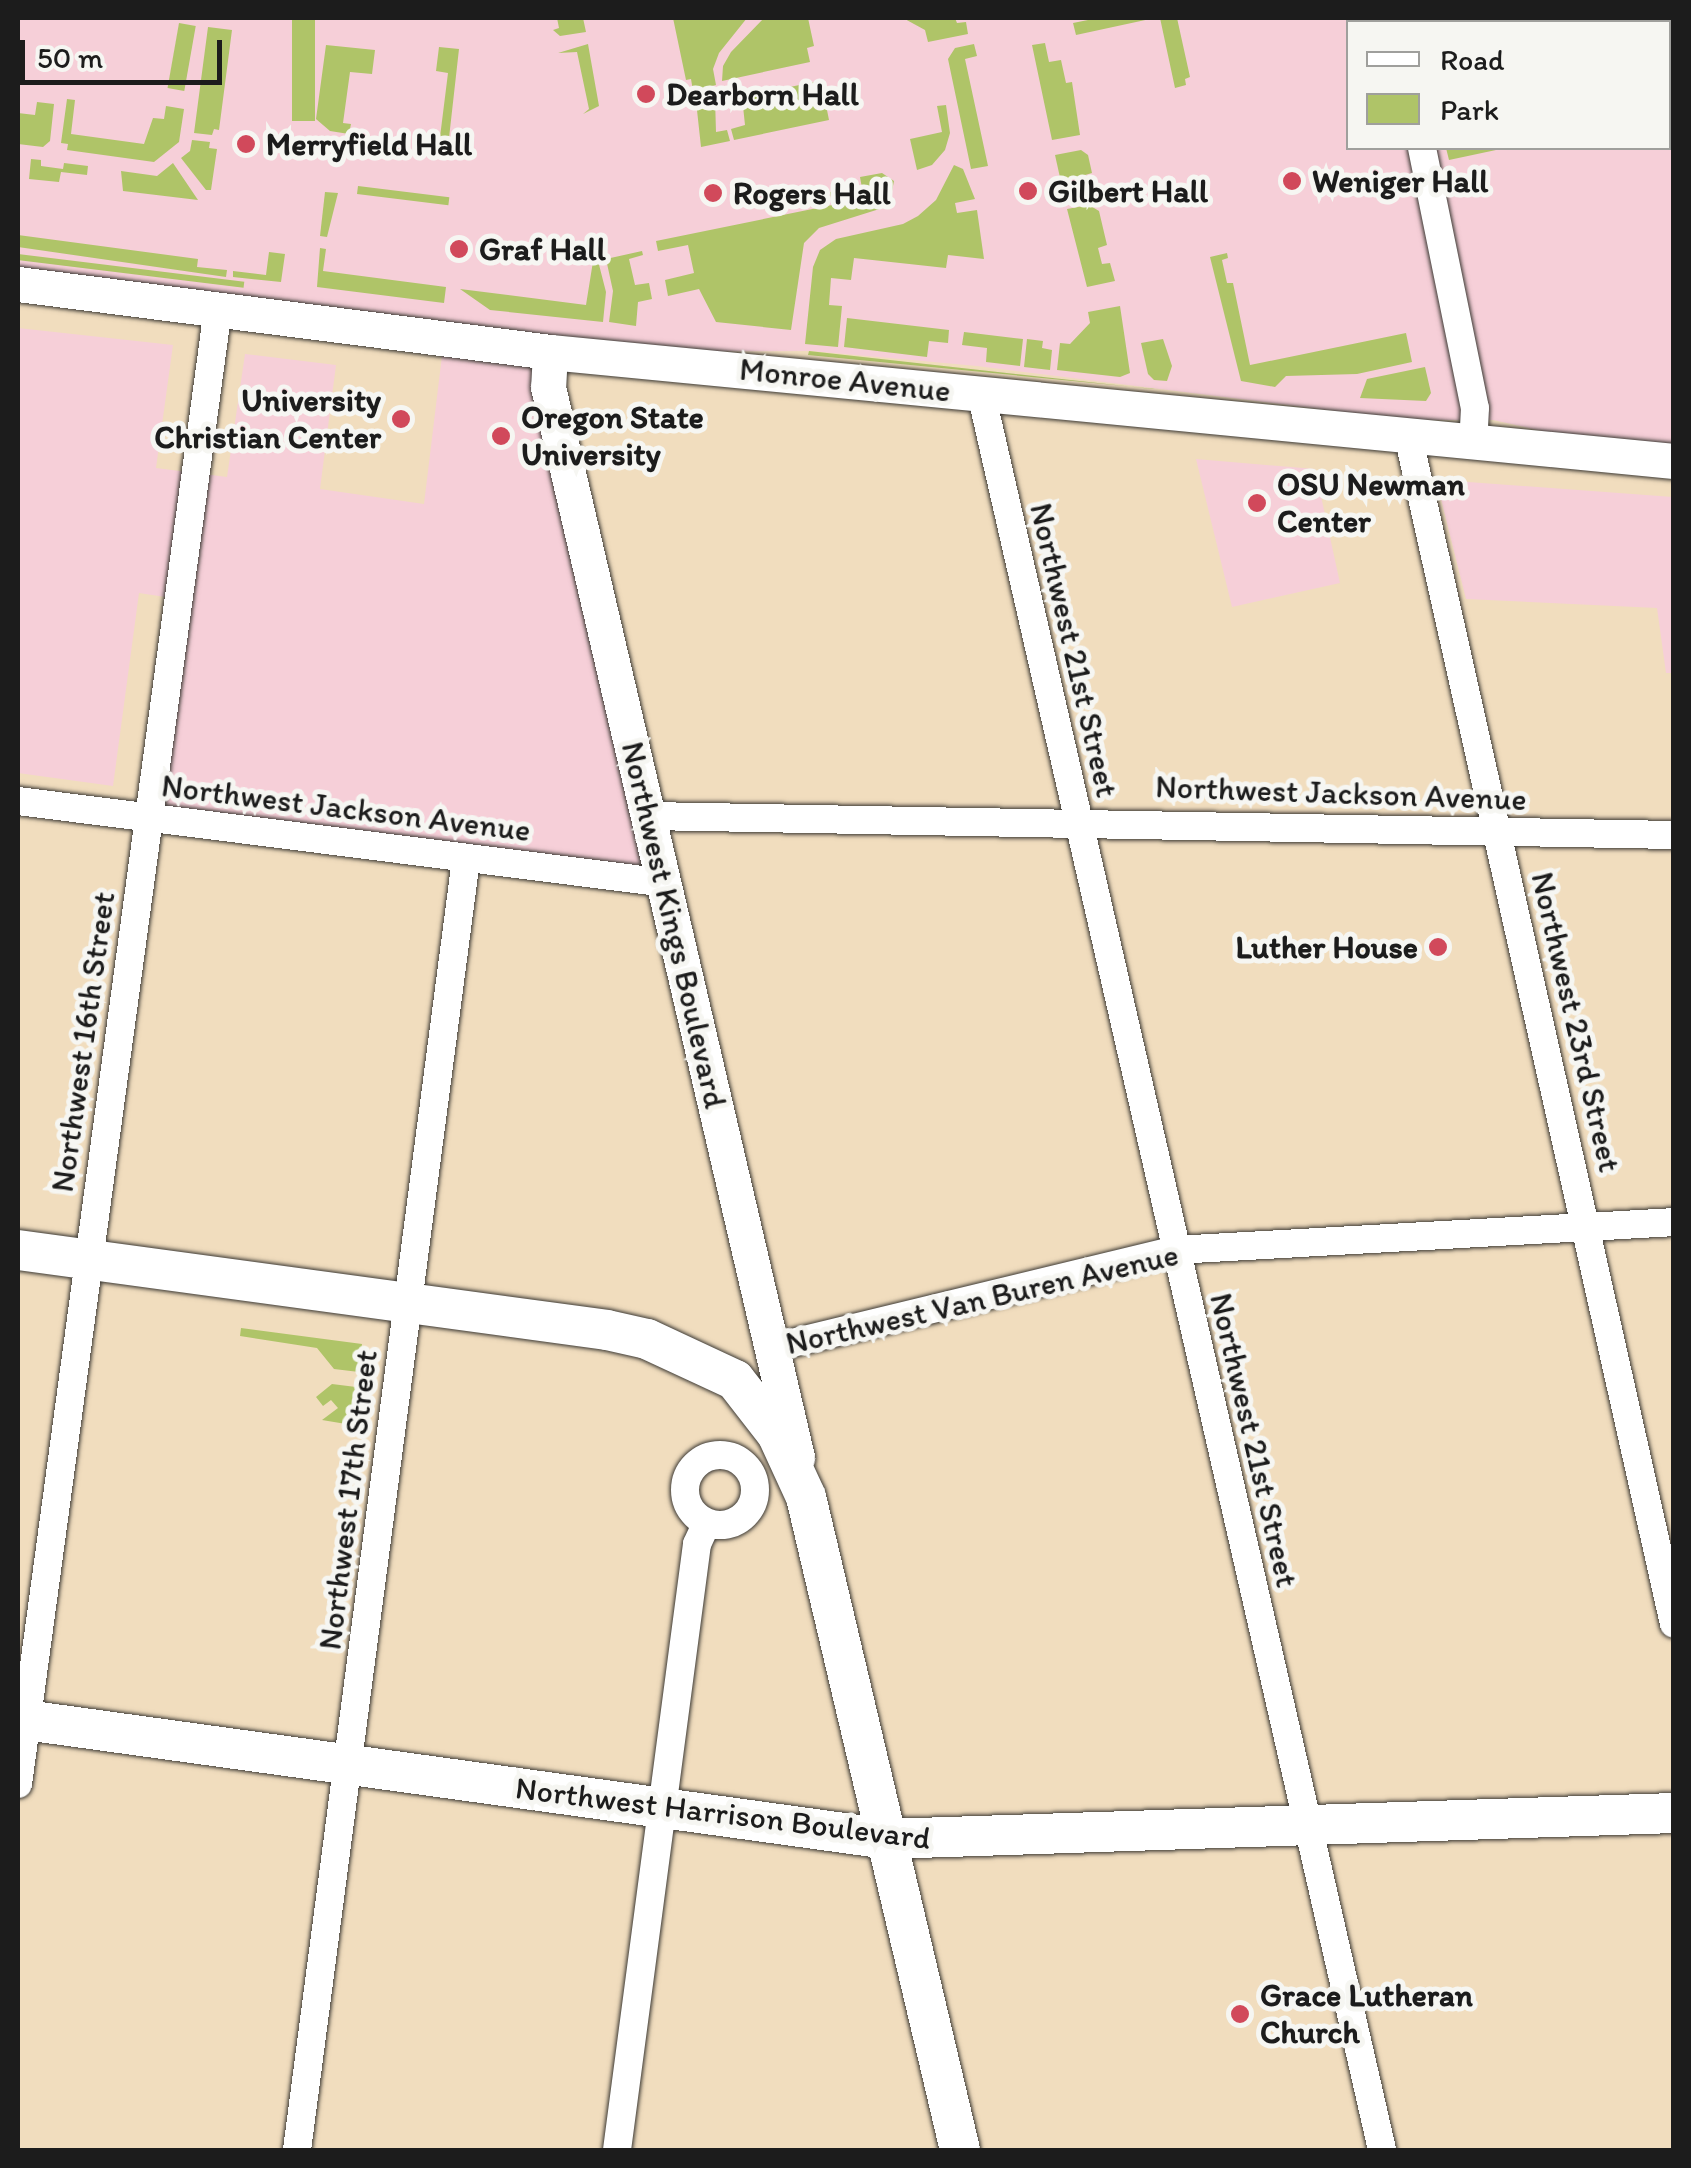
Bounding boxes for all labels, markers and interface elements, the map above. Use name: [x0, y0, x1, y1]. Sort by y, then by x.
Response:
scale bar: [25, 20, 228, 82]
legend: [1346, 20, 1671, 150]
text: 50 m: [37, 39, 103, 76]
text: Road: [1440, 41, 1505, 78]
place label: Dearborn Hall: [666, 75, 859, 113]
marker: Dearborn Hall: [635, 83, 657, 105]
text: Park: [1440, 91, 1499, 128]
place label: Merryfield Hall: [266, 125, 472, 163]
marker: Merryfield Hall: [235, 133, 257, 155]
place label: Weniger Hall: [1312, 162, 1488, 200]
marker: Weniger Hall: [1281, 170, 1303, 192]
place label: Gilbert Hall: [1048, 172, 1208, 210]
place label: Rogers Hall: [733, 174, 891, 212]
marker: Gilbert Hall: [1017, 180, 1039, 202]
marker: Rogers Hall: [702, 182, 724, 204]
place label: Graf Hall: [479, 230, 607, 268]
marker: Graf Hall: [448, 238, 470, 260]
street label: Monroe Avenue: [738, 350, 952, 410]
place label: University Christian Center: [154, 382, 381, 457]
place label: Oregon State University: [521, 399, 704, 474]
marker: University Christian Center: [390, 408, 412, 430]
marker: Oregon State University: [490, 425, 512, 447]
place label: OSU Newman Center: [1277, 466, 1465, 541]
marker: OSU Newman Center: [1246, 492, 1268, 514]
street label: Northwest 21st Street: [1022, 500, 1126, 800]
street label: Northwest Kings Boulevard: [613, 738, 735, 1112]
street label: Northwest Jackson Avenue: [160, 766, 532, 850]
street label: Northwest Jackson Avenue: [1156, 767, 1526, 819]
street label: Northwest 23rd Street: [1523, 869, 1629, 1175]
street label: Northwest 16th Street: [43, 890, 123, 1194]
place label: Luther House: [1235, 928, 1418, 966]
marker: Luther House: [1427, 936, 1449, 958]
street label: Northwest Van Buren Avenue: [783, 1235, 1181, 1363]
street label: Northwest 21st Street: [1202, 1290, 1306, 1590]
street label: Northwest 17th Street: [311, 1348, 385, 1652]
street label: Northwest Harrison Boulevard: [513, 1768, 933, 1858]
place label: Grace Lutheran Church: [1260, 1977, 1473, 2052]
marker: Grace Lutheran Church: [1229, 2003, 1251, 2025]

